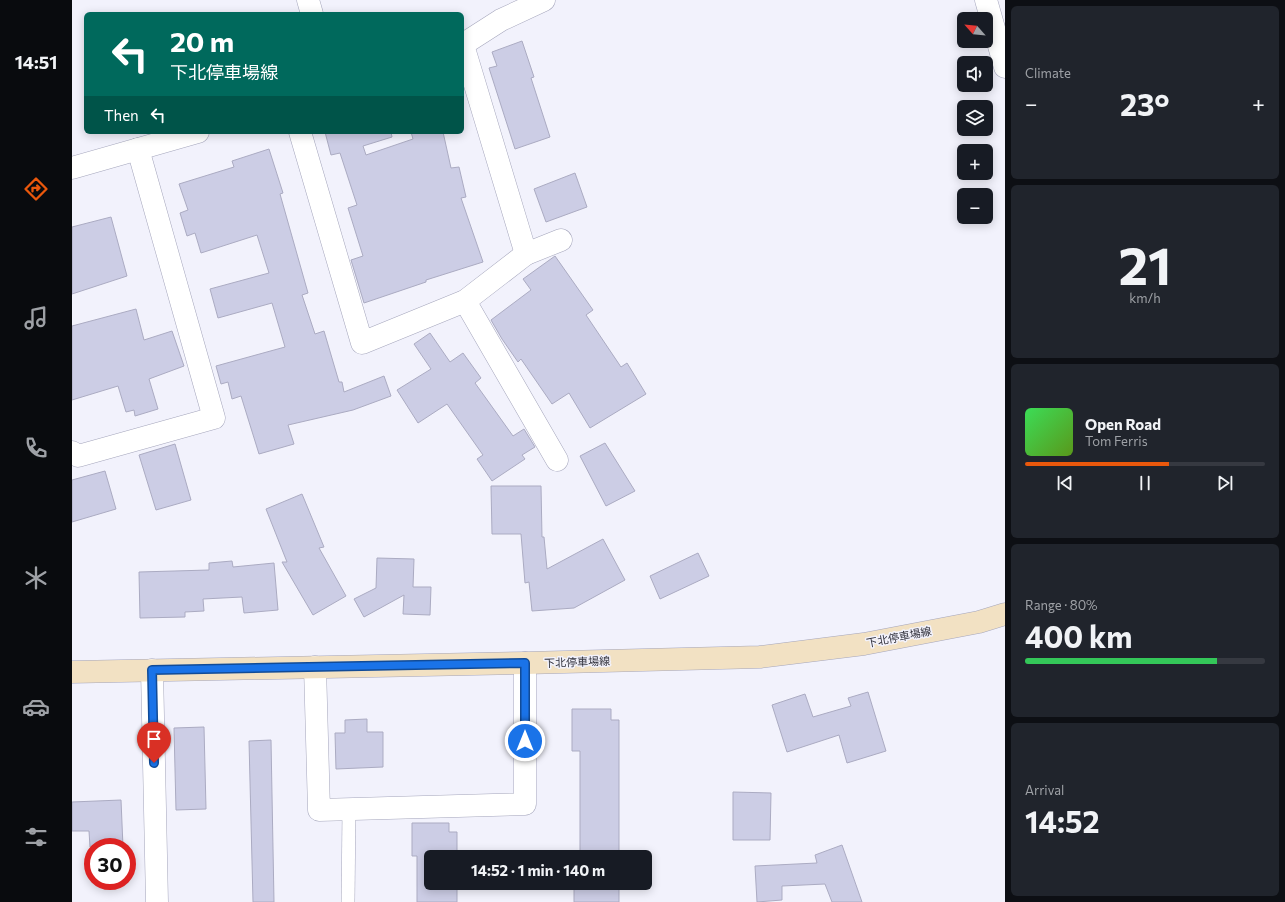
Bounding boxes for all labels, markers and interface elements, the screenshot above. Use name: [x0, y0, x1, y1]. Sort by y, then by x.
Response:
north arrow: [957, 12, 993, 48]
map controls: [957, 12, 993, 224]
text: 20 m: [170, 24, 234, 58]
icon: left: [104, 28, 156, 80]
text: 14:51: [15, 51, 57, 73]
button: sound: [957, 56, 993, 92]
text: 下北停車場線: [170, 61, 278, 83]
text: Climate: [1025, 65, 1071, 81]
text: 23°: [1120, 85, 1170, 122]
text: −: [1025, 90, 1038, 117]
text: +: [1252, 90, 1265, 117]
button: layers: [957, 100, 993, 136]
icon: left: [147, 104, 169, 126]
text: Then: [104, 106, 139, 124]
button: +: [957, 144, 993, 180]
icon: directions: [22, 175, 50, 203]
button: −: [957, 188, 993, 224]
text: 21: [1118, 232, 1172, 296]
text: km/h: [1129, 290, 1161, 306]
icon: music: [22, 304, 50, 332]
text: Open Road: [1085, 415, 1161, 433]
text: Tom Ferris: [1085, 433, 1148, 449]
icon: phone: [22, 434, 50, 462]
icon: previous: [1054, 472, 1076, 494]
icon: pause: [1134, 472, 1156, 494]
icon: next: [1214, 472, 1236, 494]
icon: climate: [22, 564, 50, 592]
text: Range · 80%: [1025, 597, 1098, 613]
text: 400 km: [1025, 617, 1132, 654]
street label: 下北停車場線: [865, 624, 933, 649]
street label: 下北停車場線: [544, 654, 610, 669]
icon: car: [22, 693, 50, 721]
position arrow: [504, 720, 546, 762]
pin: [137, 722, 171, 763]
icon: arrive: [143, 728, 165, 750]
text: Arrival: [1025, 782, 1064, 798]
text: 14:52: [1025, 802, 1099, 839]
icon: filters: [22, 823, 50, 851]
speed limit sign: 30: [84, 838, 136, 890]
text: 14:52 · 1 min · 140 m: [471, 861, 605, 879]

